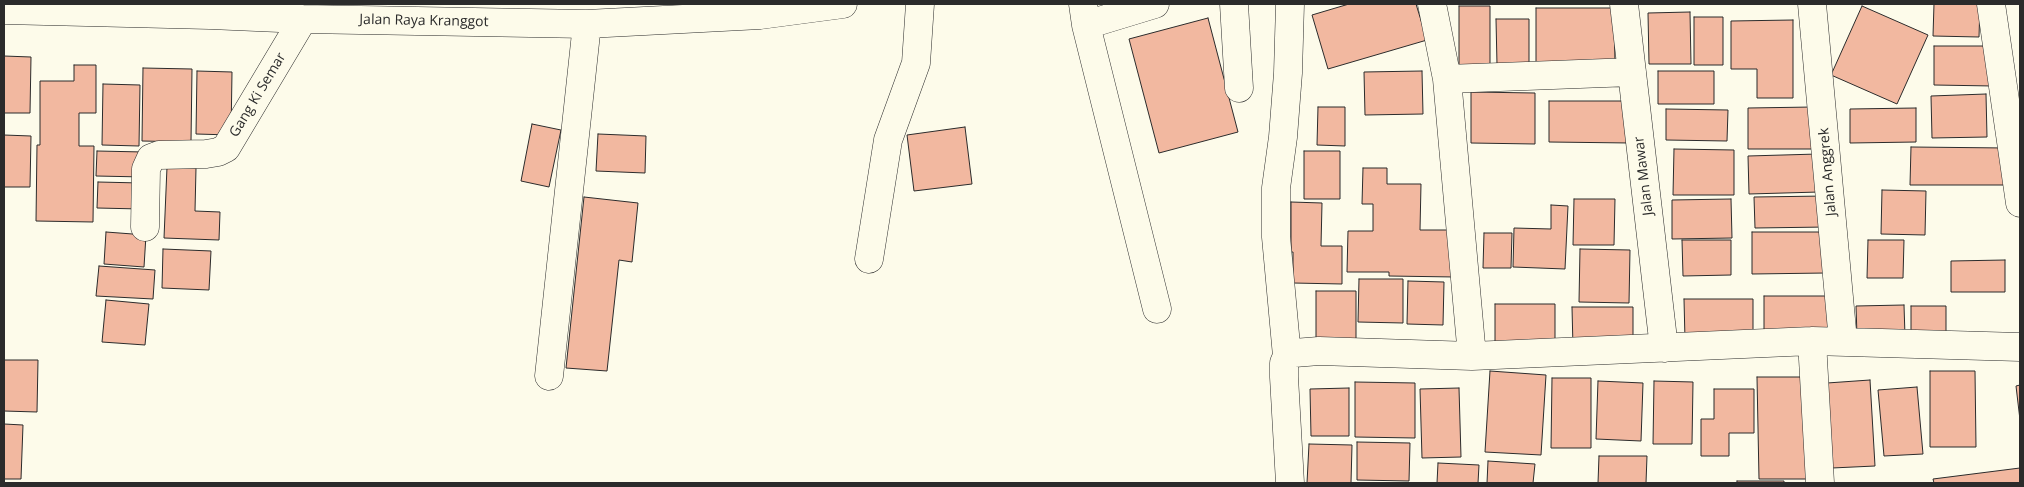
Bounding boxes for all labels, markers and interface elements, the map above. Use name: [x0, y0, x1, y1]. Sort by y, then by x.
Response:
street label: Jalan Raya Kranggot: [359, 11, 489, 31]
street label: Gang Ki Semar: [226, 50, 290, 140]
street label: Jalan Anggrek: [1816, 127, 1840, 217]
street label: Jalan Mawar: [1631, 135, 1657, 217]

